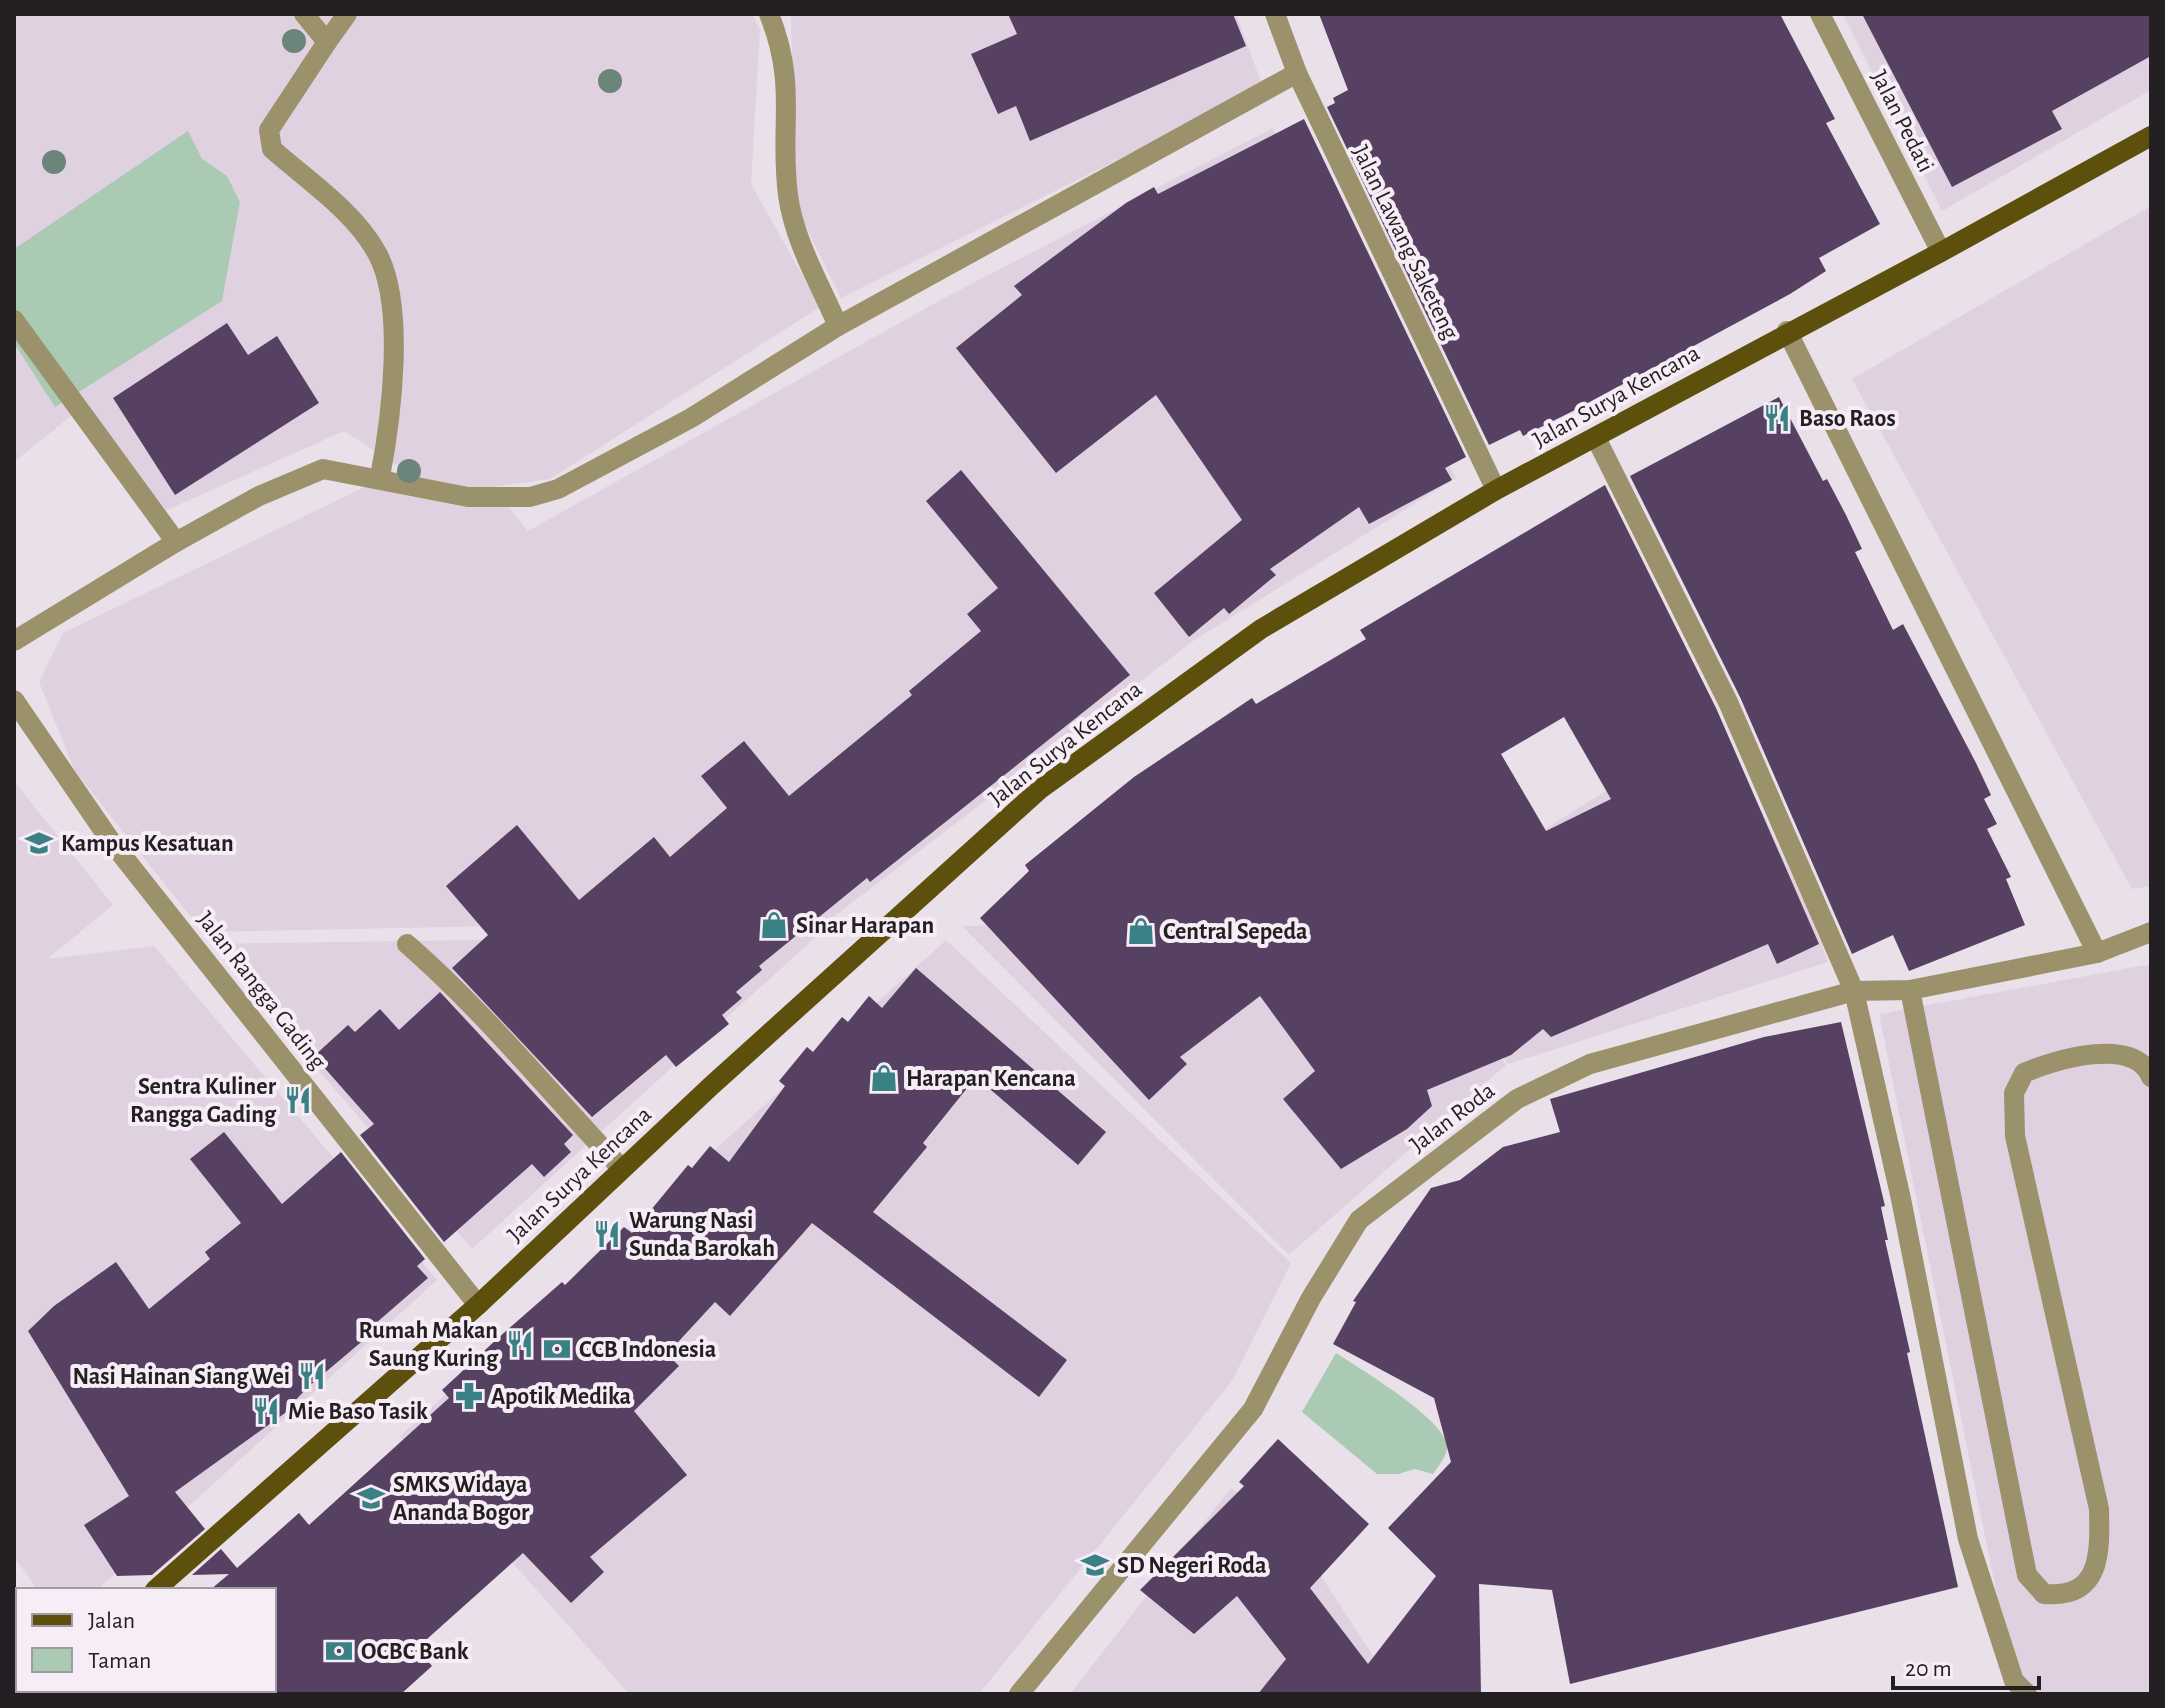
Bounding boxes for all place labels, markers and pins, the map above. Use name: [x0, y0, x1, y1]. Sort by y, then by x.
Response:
restaurant icon: Baso Raos: [1762, 403, 1792, 433]
place label: Baso Raos: [1799, 407, 1896, 431]
school or university icon: Kampus Kesatuan: [24, 828, 54, 858]
place label: Kampus Kesatuan: [61, 832, 234, 856]
shop icon: Sinar Harapan: [759, 910, 789, 940]
place label: Sinar Harapan: [796, 914, 934, 938]
shop icon: Central Sepeda: [1126, 916, 1156, 946]
place label: Central Sepeda: [1163, 920, 1308, 944]
shop icon: Harapan Kencana: [869, 1063, 899, 1093]
place label: Harapan Kencana: [906, 1067, 1076, 1091]
place label: Sentra Kuliner Rangga Gading: [130, 1075, 277, 1127]
restaurant icon: Sentra Kuliner Rangga Gading: [283, 1085, 313, 1115]
place label: Warung Nasi Sunda Barokah: [629, 1209, 775, 1261]
restaurant icon: Warung Nasi Sunda Barokah: [592, 1219, 622, 1249]
place label: Rumah Makan Saung Kuring: [358, 1319, 499, 1371]
restaurant icon: Rumah Makan Saung Kuring: [505, 1329, 535, 1359]
bank icon: CCB Indonesia: [542, 1334, 572, 1364]
place label: CCB Indonesia: [579, 1338, 716, 1362]
restaurant icon: Nasi Hainan Siang Wei: [297, 1361, 327, 1391]
place label: Nasi Hainan Siang Wei: [72, 1365, 290, 1389]
pharmacy icon: Apotik Medika: [454, 1381, 484, 1411]
place label: Apotik Medika: [491, 1385, 631, 1409]
restaurant icon: Mie Baso Tasik: [251, 1396, 281, 1426]
place label: Mie Baso Tasik: [288, 1400, 428, 1424]
place label: SMKS Widaya Ananda Bogor: [393, 1473, 530, 1525]
school or university icon: SMKS Widaya Ananda Bogor: [356, 1483, 386, 1513]
school or university icon: SD Negeri Roda: [1080, 1550, 1110, 1580]
place label: SD Negeri Roda: [1117, 1554, 1266, 1578]
bank icon: OCBC Bank: [324, 1636, 354, 1666]
place label: OCBC Bank: [361, 1640, 469, 1664]

